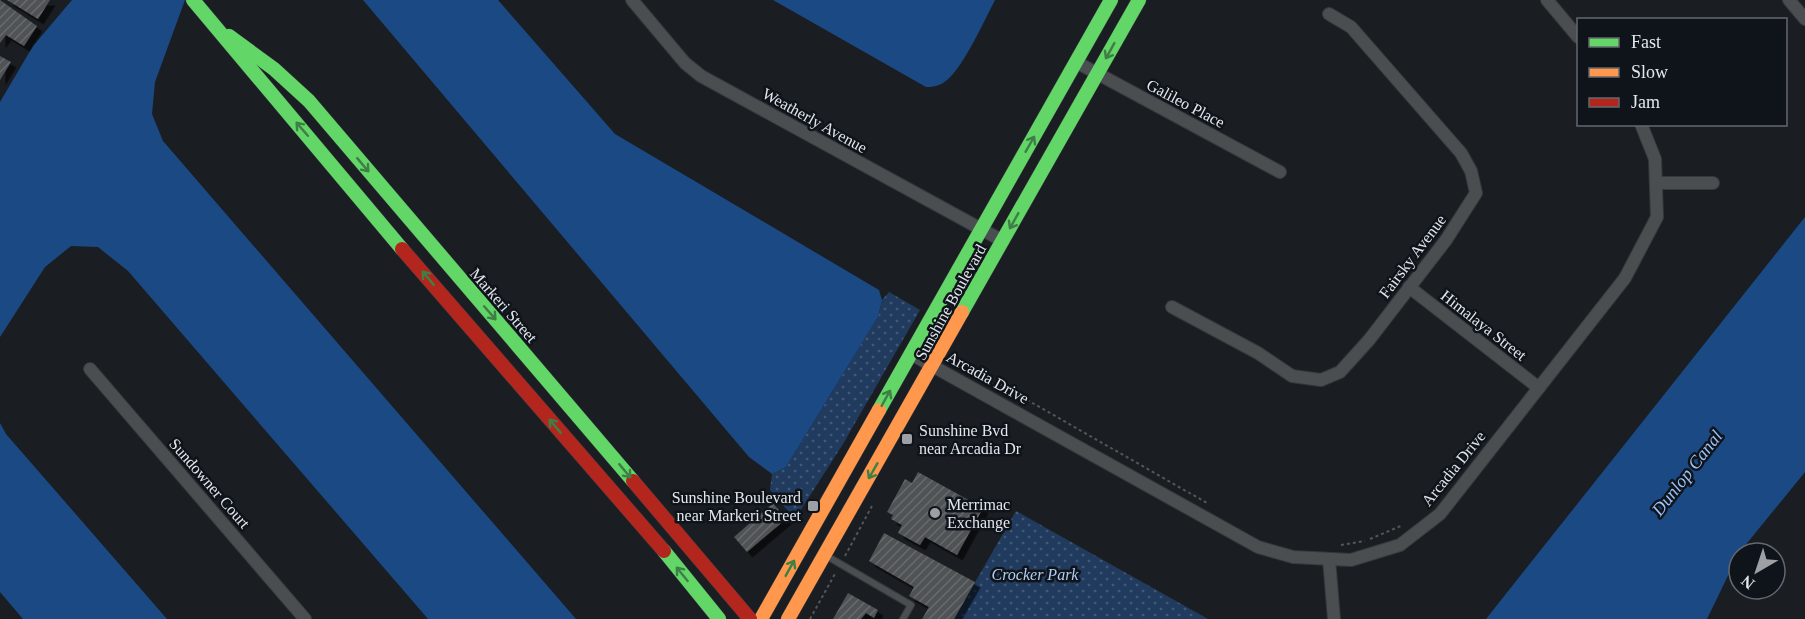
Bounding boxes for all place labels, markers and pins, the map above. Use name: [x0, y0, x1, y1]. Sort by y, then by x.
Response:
place label: Sunshine Bvd near Arcadia Dr: [919, 422, 1022, 457]
marker: Sunshine Bvd near Arcadia Dr: [900, 432, 914, 446]
place label: Sunshine Boulevard near Markeri Street: [672, 489, 802, 524]
place label: Merrimac Exchange: [947, 496, 1010, 532]
marker: Sunshine Boulevard near Markeri Street: [806, 499, 820, 513]
marker: Merrimac Exchange: [928, 506, 942, 520]

